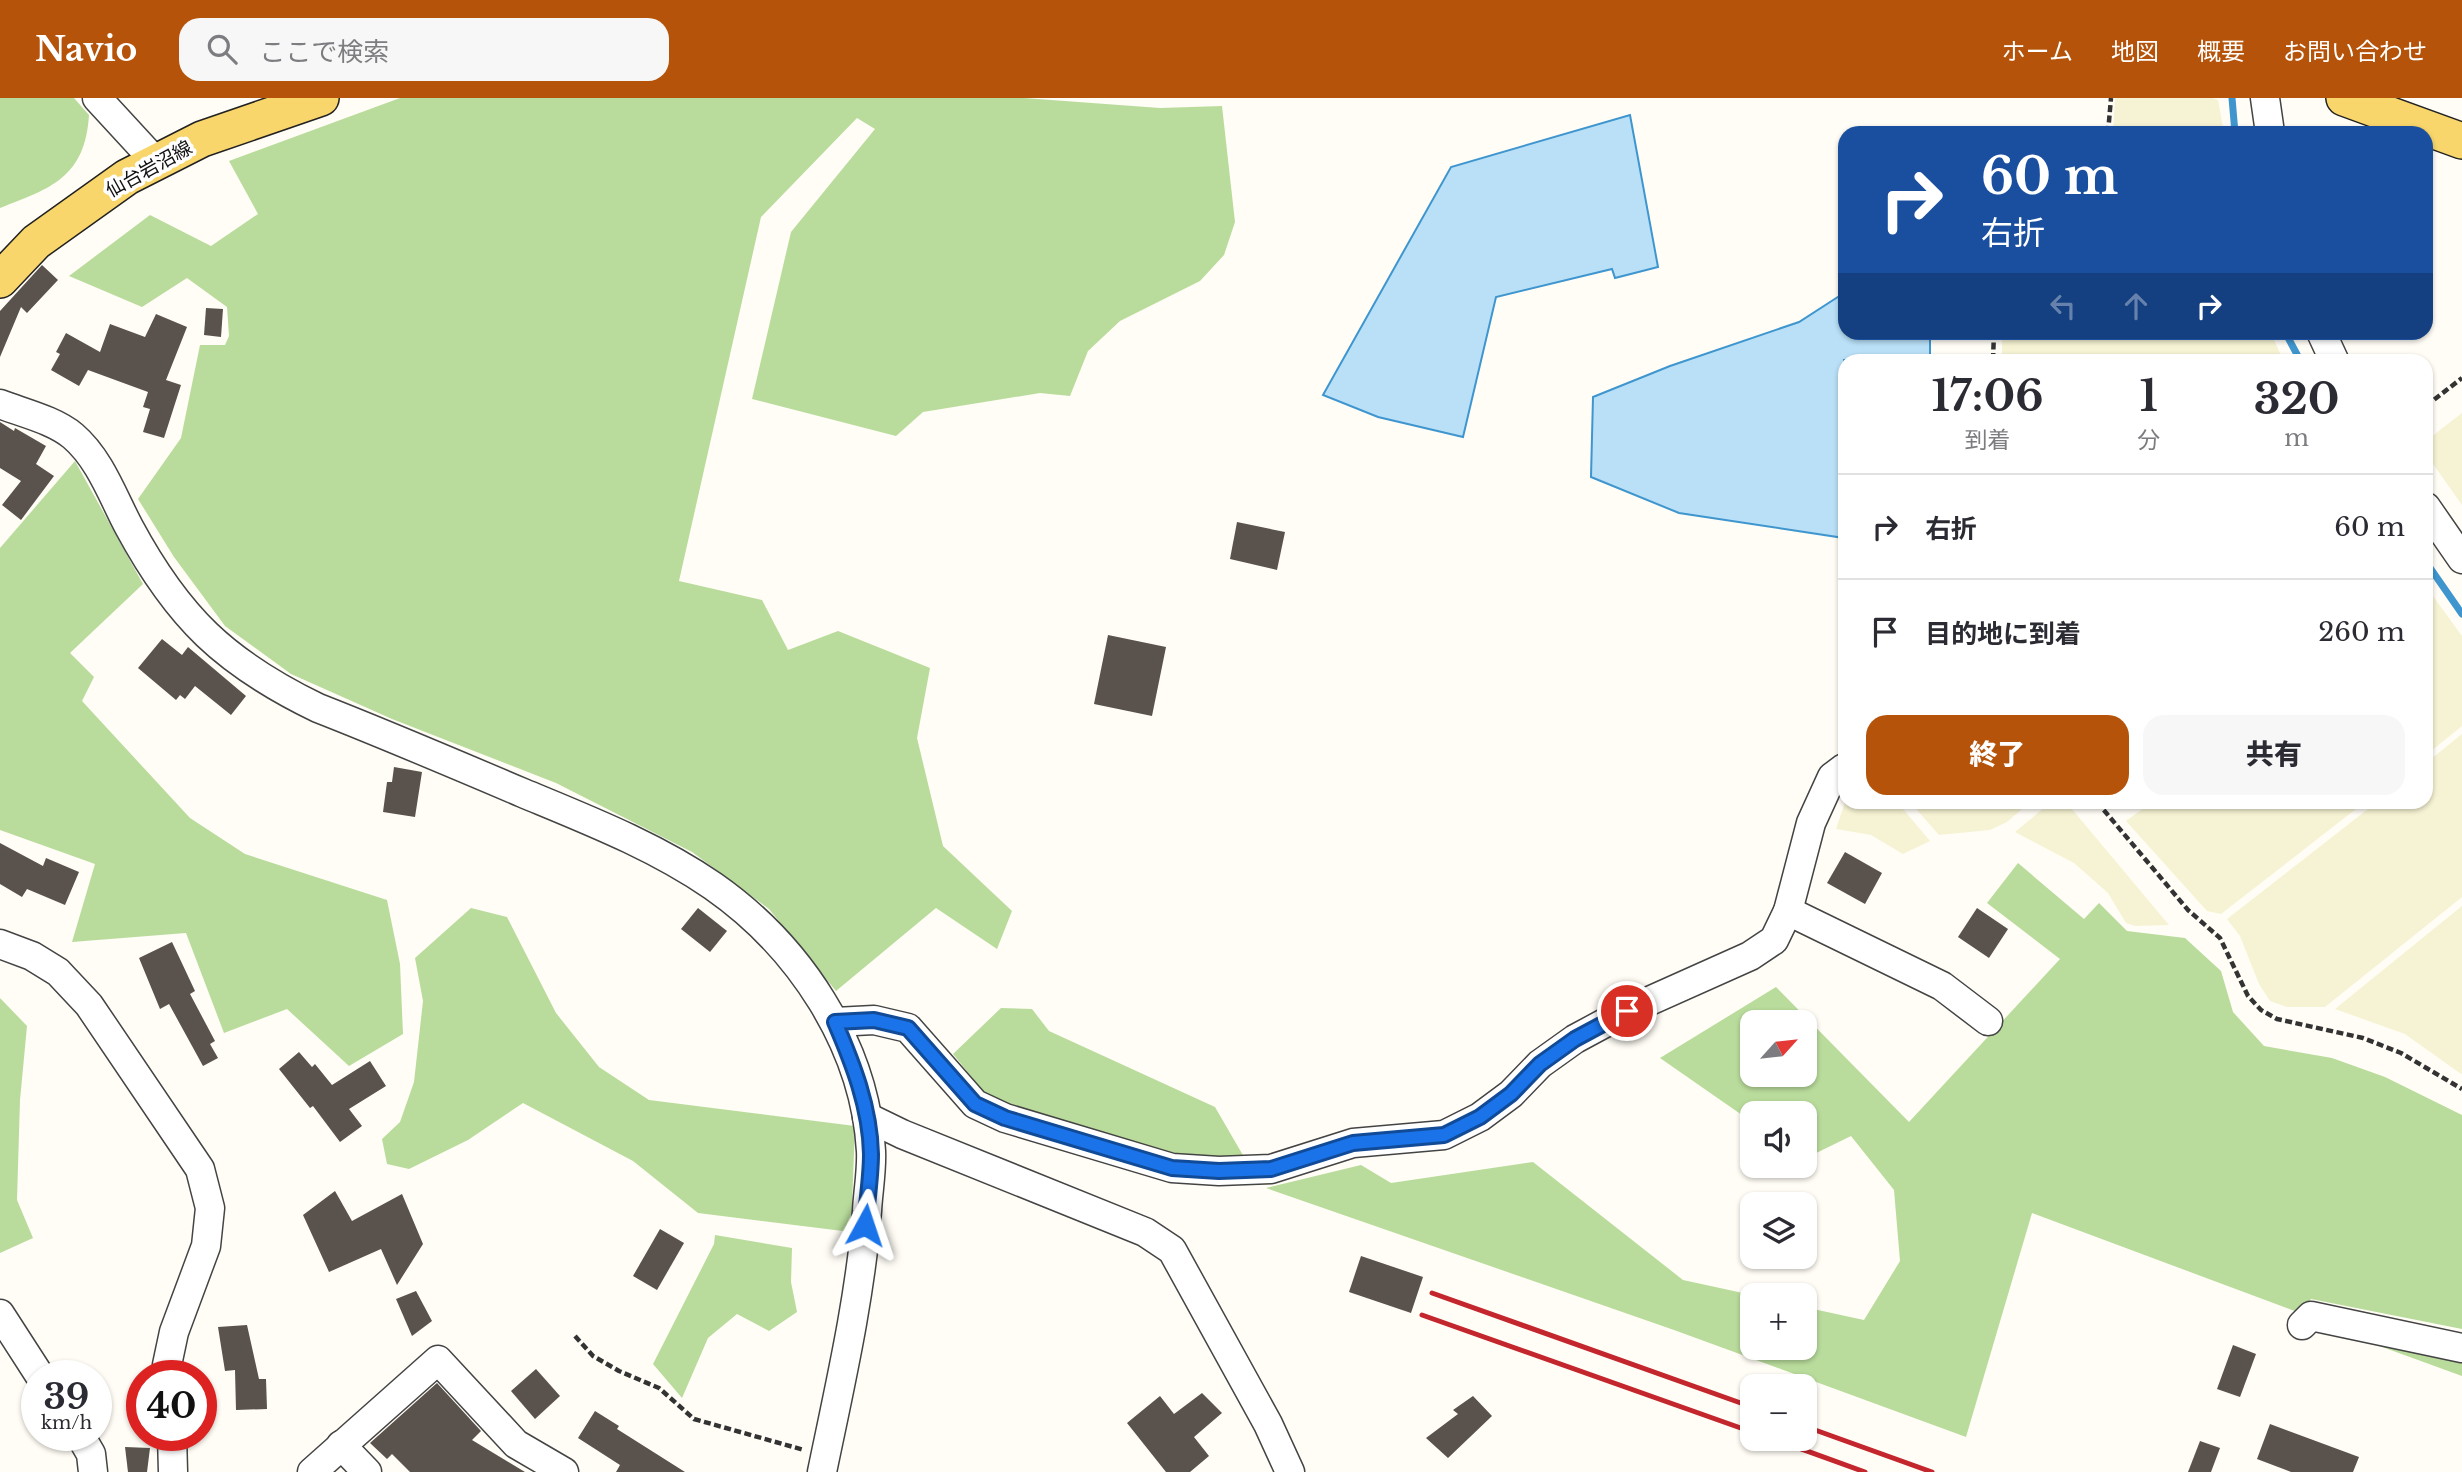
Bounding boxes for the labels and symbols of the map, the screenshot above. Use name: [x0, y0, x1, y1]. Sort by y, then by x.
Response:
street label: 仙台岩沼線: [102, 136, 196, 202]
pin: [1597, 981, 1657, 1041]
north arrow: [1740, 1010, 1816, 1087]
position arrow: [828, 1188, 902, 1262]
speed limit sign: 40: [126, 1360, 217, 1451]

